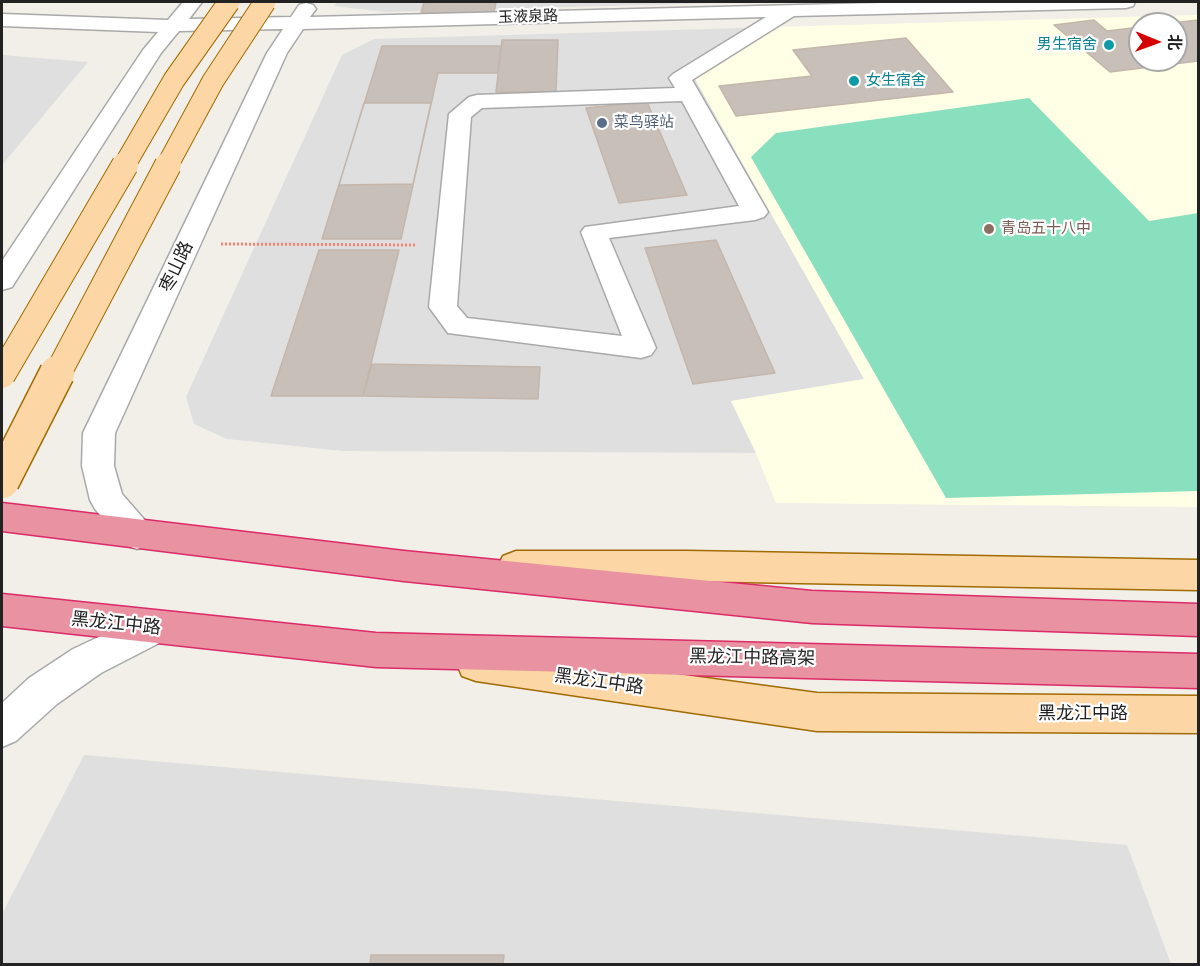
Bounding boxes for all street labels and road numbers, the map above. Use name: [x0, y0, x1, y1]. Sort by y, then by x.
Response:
street label: 玉液泉路: [498, 7, 558, 27]
street label: 枣山路: [156, 238, 198, 296]
street label: 黑龙江中路: [70, 609, 162, 639]
street label: 黑龙江中路高架: [689, 646, 815, 670]
street label: 黑龙江中路: [553, 665, 645, 699]
street label: 黑龙江中路: [1038, 703, 1128, 725]

